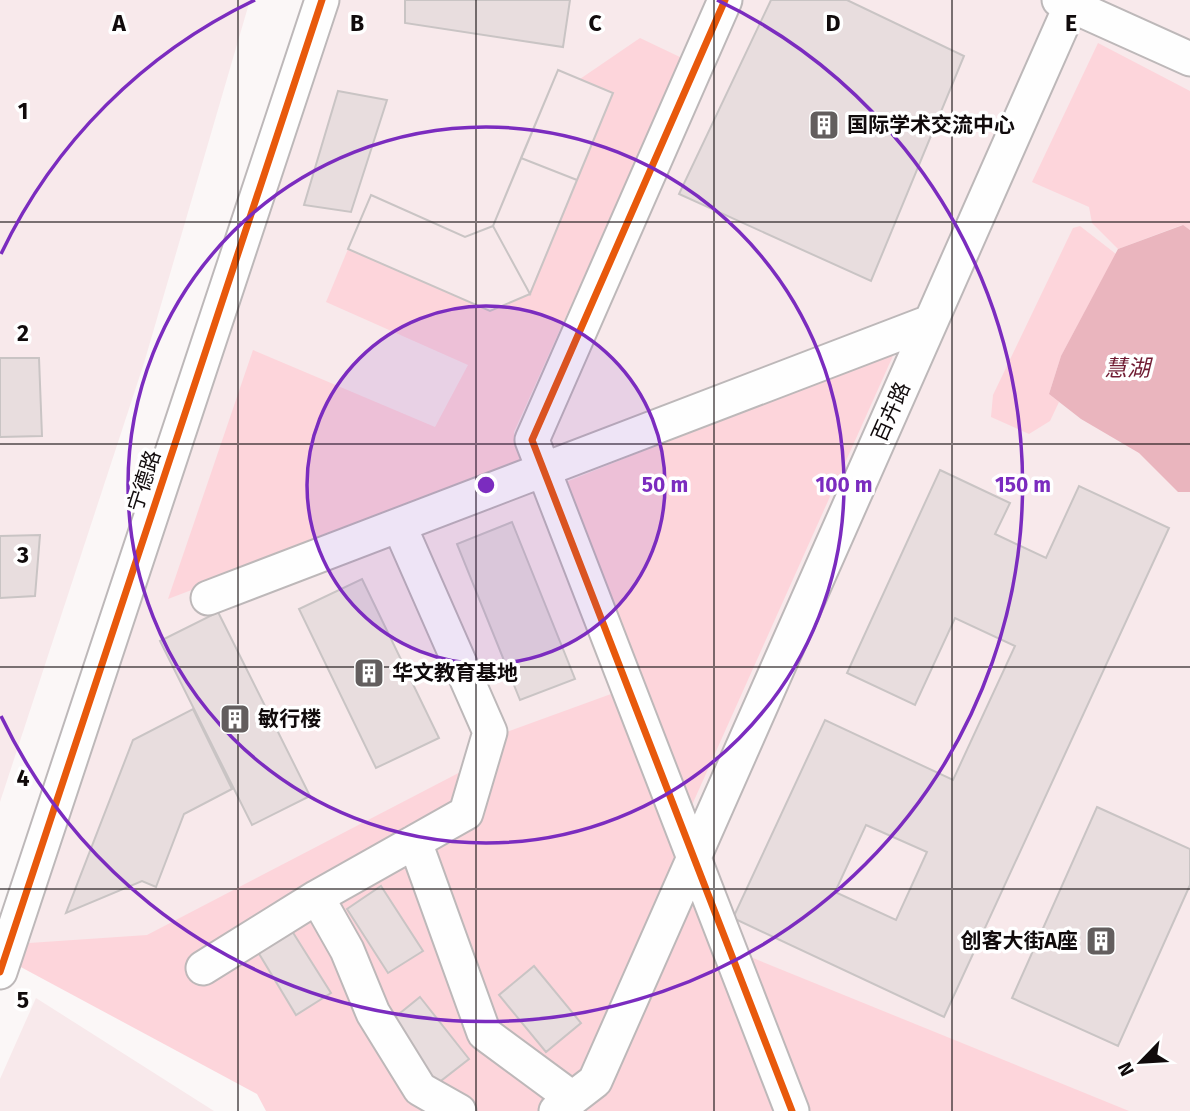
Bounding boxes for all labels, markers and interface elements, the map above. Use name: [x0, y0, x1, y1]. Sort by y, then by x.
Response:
text: A: [111, 9, 126, 37]
text: B: [350, 9, 364, 37]
text: C: [588, 9, 602, 37]
text: D: [826, 9, 841, 37]
text: E: [1065, 9, 1077, 37]
text: 1: [18, 97, 28, 125]
building icon: 国际学术交流中心: [807, 108, 841, 142]
place label: 国际学术交流中心: [847, 112, 1015, 138]
text: 2: [17, 319, 29, 347]
water label: 慧湖: [1104, 354, 1153, 382]
street label: 百卉路: [866, 378, 916, 446]
street label: 宁德路: [122, 447, 166, 515]
text: 50 m: [642, 472, 688, 498]
text: 100 m: [815, 472, 873, 498]
text: 150 m: [995, 472, 1051, 498]
centre of rings: [474, 473, 498, 497]
text: 3: [16, 541, 29, 569]
building icon: 华文教育基地: [352, 656, 386, 690]
place label: 华文教育基地: [392, 660, 518, 686]
building icon: 敏行楼: [218, 702, 252, 736]
place label: 敏行楼: [258, 706, 321, 732]
text: 4: [17, 764, 30, 792]
building icon: 创客大街A座: [1084, 924, 1118, 958]
place label: 创客大街A座: [961, 928, 1078, 954]
text: 5: [17, 986, 29, 1014]
north arrow: [1106, 1027, 1176, 1097]
text: N: [1113, 1058, 1139, 1080]

